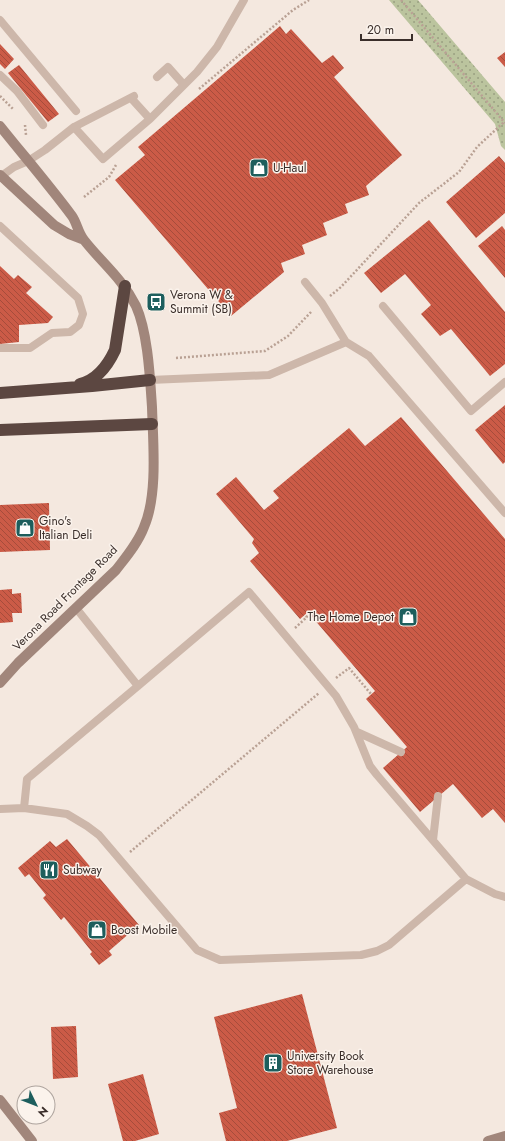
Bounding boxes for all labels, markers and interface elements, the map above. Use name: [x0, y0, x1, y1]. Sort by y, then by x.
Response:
scale bar: [361, 16, 412, 42]
text: 20 m: [367, 21, 394, 39]
shop icon: U-Haul: [248, 157, 270, 179]
place label: U-Haul: [273, 159, 306, 177]
place label: Verona W & Summit (SB): [170, 286, 233, 318]
bus stop icon: Verona W & Summit (SB): [145, 291, 167, 313]
place label: Gino's Italian Deli: [39, 512, 92, 544]
shop icon: Gino's Italian Deli: [14, 517, 36, 539]
street label: Verona Road Frontage Road: [8, 541, 122, 655]
shop icon: The Home Depot: [397, 606, 419, 628]
place label: The Home Depot: [307, 608, 394, 626]
restaurant icon: Subway: [38, 859, 60, 881]
place label: Subway: [63, 861, 102, 879]
shop icon: Boost Mobile: [86, 919, 108, 941]
place label: Boost Mobile: [111, 921, 177, 939]
place label: University Book Store Warehouse: [287, 1047, 373, 1079]
building icon: University Book Store Warehouse: [262, 1052, 284, 1074]
north arrow: [16, 1085, 56, 1125]
text: N: [34, 1103, 52, 1120]

